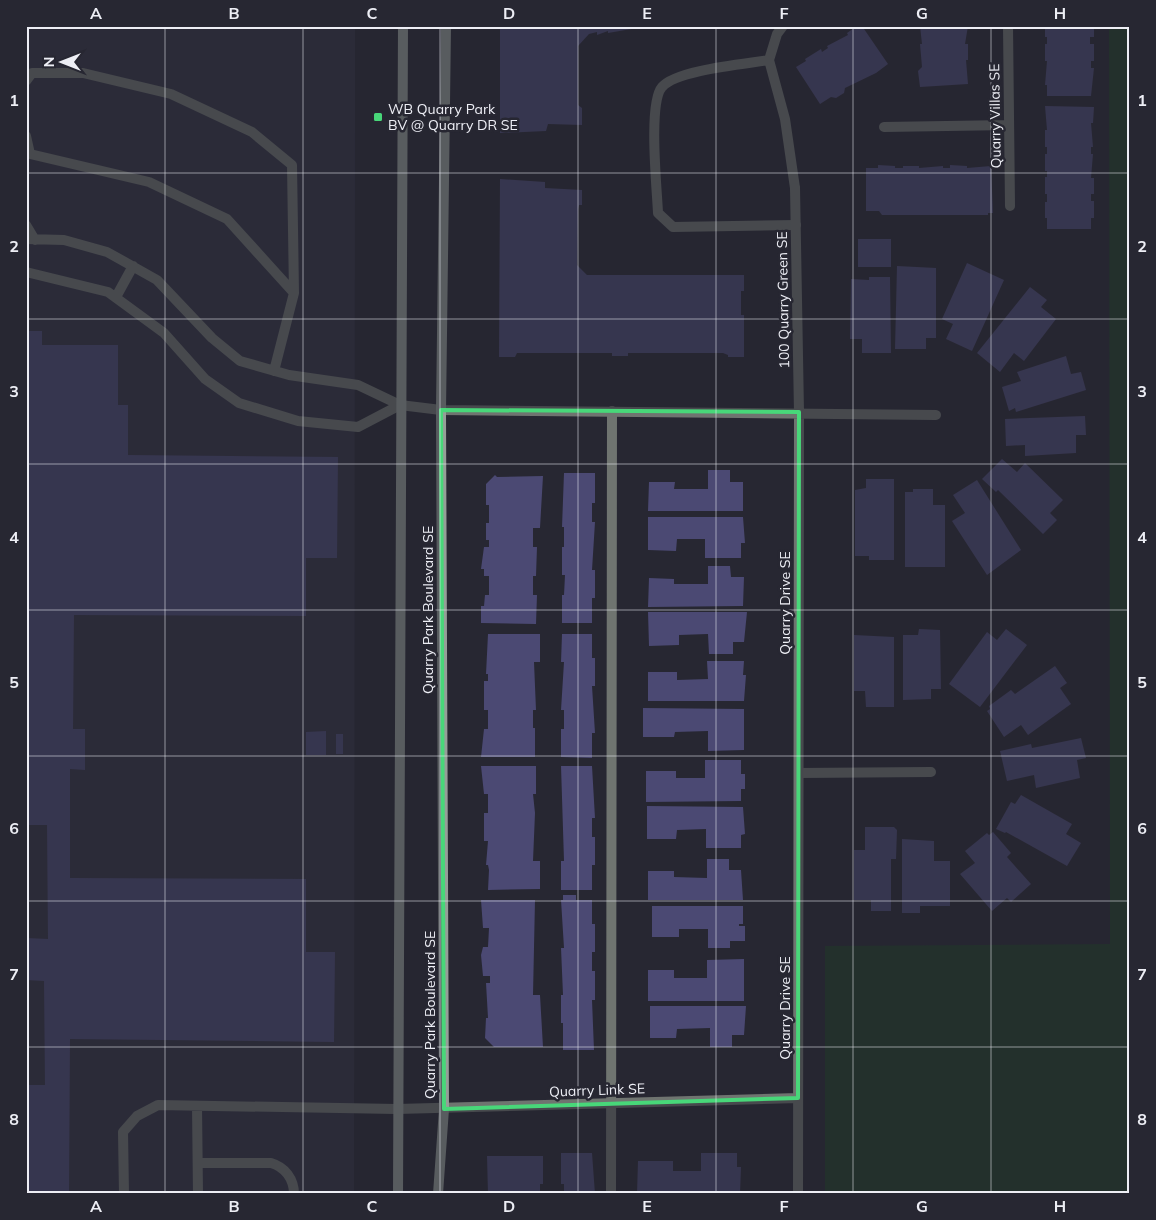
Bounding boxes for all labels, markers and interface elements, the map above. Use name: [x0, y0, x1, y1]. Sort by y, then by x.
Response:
text: A: [90, 3, 102, 23]
text: B: [228, 3, 240, 23]
text: C: [367, 3, 378, 23]
text: D: [503, 3, 515, 23]
text: E: [642, 3, 652, 23]
text: F: [779, 3, 789, 23]
text: G: [916, 3, 928, 23]
text: H: [1054, 3, 1066, 23]
north arrow: [38, 38, 88, 88]
text: N: [40, 57, 58, 67]
street label: Quarry Villas SE: [985, 64, 1005, 168]
text: 1: [9, 90, 19, 110]
text: 1: [1137, 90, 1147, 110]
place label: WB Quarry Park BV @ Quarry DR SE: [388, 100, 518, 134]
marker: WB Quarry Park BV @ Quarry DR SE: [372, 111, 384, 123]
street label: 100 Quarry Green SE: [773, 231, 793, 369]
text: 2: [9, 236, 19, 256]
text: 2: [1137, 236, 1147, 256]
text: 3: [9, 381, 19, 401]
text: 3: [1137, 381, 1147, 401]
street label: Quarry Park Boulevard SE: [419, 526, 437, 694]
text: 4: [9, 527, 19, 547]
text: 4: [1137, 527, 1147, 547]
street label: Quarry Drive SE: [776, 551, 794, 655]
text: 5: [9, 672, 19, 692]
text: 5: [1137, 672, 1147, 692]
text: 6: [9, 818, 19, 838]
text: 6: [1137, 818, 1147, 838]
street label: Quarry Park Boulevard SE: [421, 931, 439, 1099]
street label: Quarry Drive SE: [776, 956, 794, 1060]
text: 7: [9, 964, 19, 984]
text: 7: [1137, 964, 1147, 984]
street label: Quarry Link SE: [549, 1079, 645, 1101]
text: 8: [9, 1109, 19, 1129]
text: 8: [1137, 1109, 1147, 1129]
text: A: [90, 1196, 102, 1216]
text: B: [228, 1196, 240, 1216]
text: C: [367, 1196, 378, 1216]
text: D: [503, 1196, 515, 1216]
text: E: [642, 1196, 652, 1216]
text: F: [779, 1196, 789, 1216]
text: G: [916, 1196, 928, 1216]
text: H: [1054, 1196, 1066, 1216]

